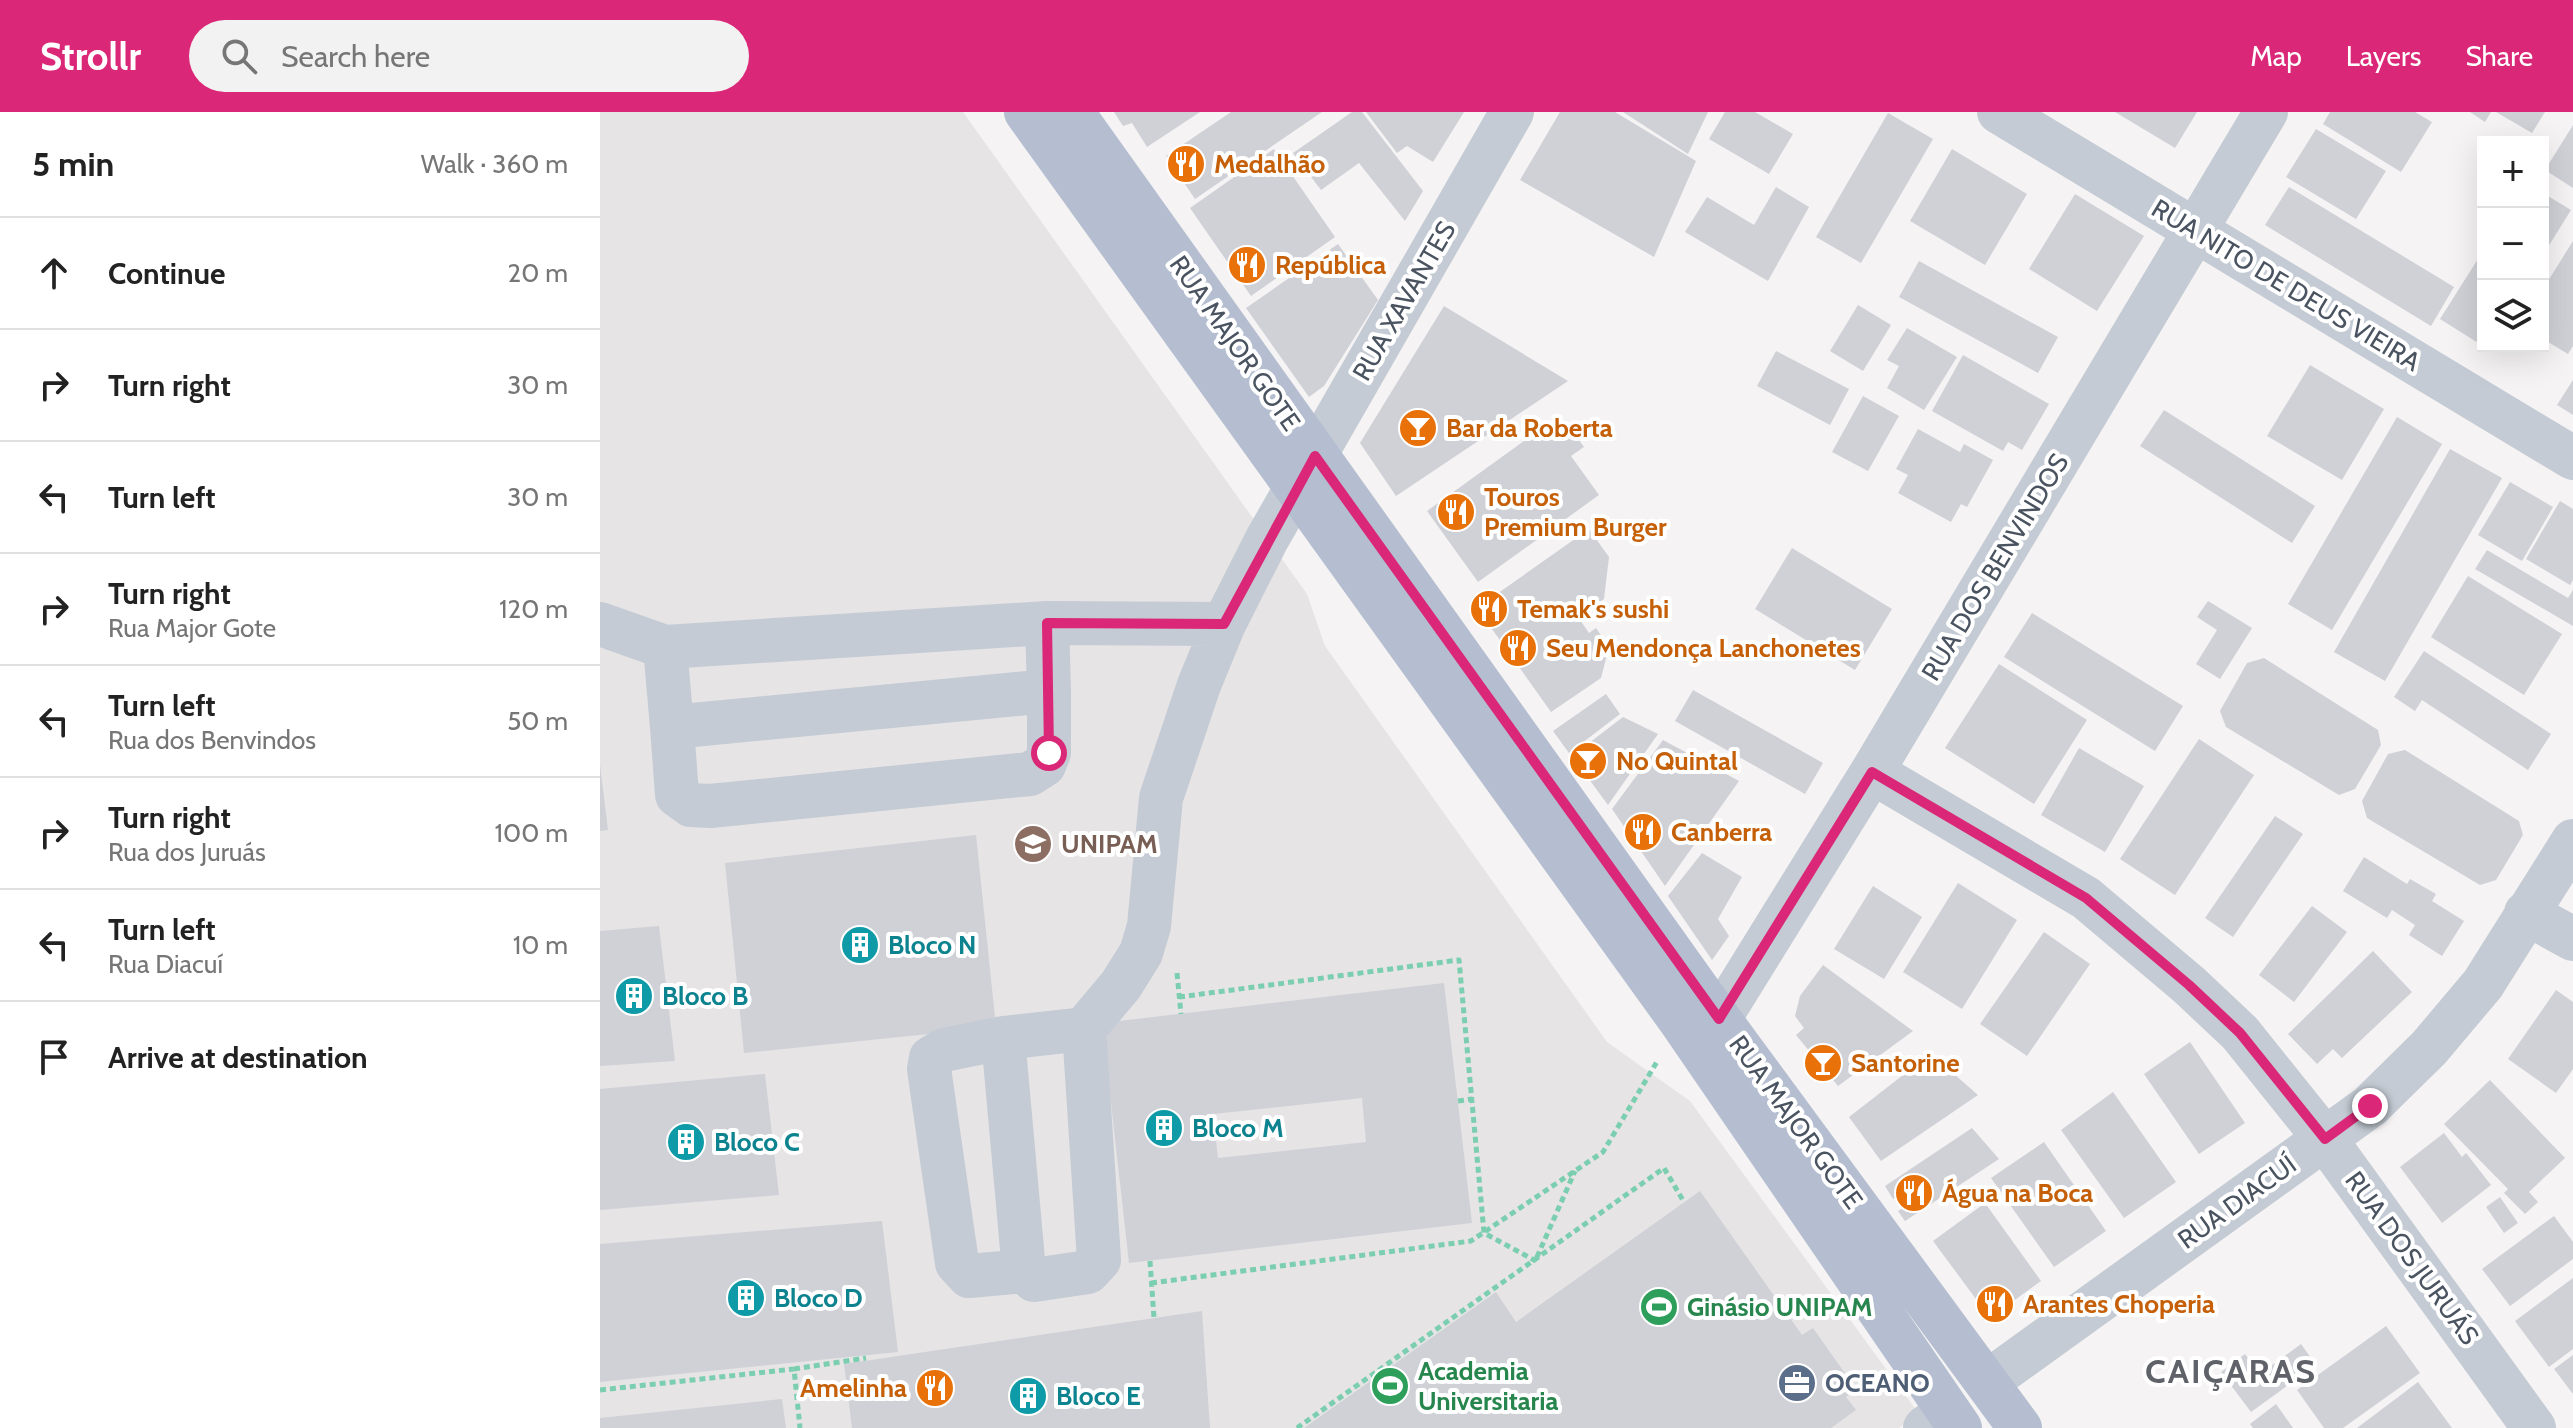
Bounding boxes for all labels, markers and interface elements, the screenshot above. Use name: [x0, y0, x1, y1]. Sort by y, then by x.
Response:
search box: [189, 20, 749, 92]
text: Strollr: [40, 33, 141, 80]
icon: search: [217, 34, 261, 78]
text: Search here: [281, 38, 430, 75]
text: Map: [2250, 39, 2302, 73]
text: Layers: [2346, 39, 2421, 73]
text: Share: [2465, 39, 2533, 73]
map controls: [2477, 136, 2549, 352]
button: +: [2477, 136, 2549, 208]
text: 5 min: [32, 143, 114, 185]
restaurant icon: Medalhão: [1165, 143, 1207, 185]
text: Walk · 360 m: [421, 148, 568, 180]
place label: Medalhão: [1214, 148, 1326, 180]
street label: RUA NITO DE DEUS VIEIRA: [2146, 192, 2426, 378]
button: −: [2477, 208, 2549, 280]
street label: RUA XAVANTES: [1346, 216, 1462, 386]
restaurant icon: República: [1226, 244, 1268, 286]
street label: RUA MAJOR GOTE: [1163, 249, 1307, 437]
place label: República: [1275, 249, 1386, 281]
icon: ahead: [32, 251, 76, 295]
text: Continue: [108, 255, 225, 292]
text: 20 m: [508, 257, 568, 289]
button: layers: [2477, 280, 2549, 352]
icon: right: [32, 363, 76, 407]
text: Turn right: [108, 367, 231, 404]
text: 30 m: [507, 369, 568, 401]
bar icon: Bar da Roberta: [1397, 407, 1439, 449]
place label: Bar da Roberta: [1446, 412, 1613, 444]
street label: RUA DOS BENVINDOS: [1915, 448, 2075, 686]
icon: left: [32, 475, 76, 519]
text: Turn left: [108, 479, 216, 516]
text: 30 m: [507, 481, 568, 513]
place label: Touros Premium Burger: [1484, 481, 1667, 543]
restaurant icon: Touros Premium Burger: [1435, 491, 1477, 533]
text: Turn right: [108, 575, 231, 612]
icon: right: [32, 587, 76, 631]
restaurant icon: Temak's sushi: [1468, 588, 1510, 630]
text: 120 m: [499, 593, 568, 625]
place label: Temak's sushi: [1517, 593, 1669, 625]
text: Rua Major Gote: [108, 612, 276, 644]
restaurant icon: Seu Mendonça Lanchonetes: [1497, 627, 1539, 669]
place label: Seu Mendonça Lanchonetes: [1546, 632, 1861, 664]
text: Turn left: [108, 687, 216, 724]
icon: left: [32, 699, 76, 743]
text: 50 m: [507, 705, 568, 737]
text: Rua dos Benvindos: [108, 724, 316, 756]
route start: [1031, 735, 1067, 771]
bar icon: No Quintal: [1567, 740, 1609, 782]
place label: No Quintal: [1616, 745, 1738, 777]
text: Turn right: [108, 799, 231, 836]
icon: right: [32, 811, 76, 855]
restaurant icon: Canberra: [1622, 811, 1664, 853]
place label: Canberra: [1671, 816, 1772, 848]
text: 100 m: [495, 817, 568, 849]
school or university icon: UNIPAM: [1012, 823, 1054, 865]
place label: UNIPAM: [1061, 828, 1158, 860]
text: Rua dos Juruás: [108, 836, 266, 868]
text: Turn left: [108, 911, 216, 948]
icon: left: [32, 923, 76, 967]
building icon: Bloco N: [839, 924, 881, 966]
text: 10 m: [513, 929, 568, 961]
place label: Bloco N: [888, 929, 976, 961]
text: Rua Diacuí: [108, 948, 223, 980]
building icon: Bloco B: [613, 975, 655, 1017]
place label: Bloco B: [662, 980, 748, 1012]
street label: RUA MAJOR GOTE: [1722, 1029, 1870, 1215]
icon: arrive: [32, 1035, 76, 1079]
text: Arrive at destination: [108, 1039, 368, 1076]
bar icon: Santorine: [1802, 1042, 1844, 1084]
place label: Santorine: [1851, 1047, 1960, 1079]
route end: [2352, 1088, 2388, 1124]
building icon: Bloco M: [1143, 1107, 1185, 1149]
place label: Bloco M: [1192, 1112, 1284, 1144]
building icon: Bloco C: [665, 1121, 707, 1163]
place label: Bloco C: [714, 1126, 800, 1158]
street label: RUA DIACUÍ: [2171, 1148, 2303, 1256]
street label: RUA DOS JURUÁS: [2338, 1165, 2486, 1351]
restaurant icon: Água na Boca: [1893, 1172, 1935, 1214]
place label: Água na Boca: [1942, 1177, 2093, 1209]
building icon: Bloco D: [725, 1277, 767, 1319]
place label: Bloco D: [774, 1282, 863, 1314]
restaurant icon: Arantes Choperia: [1974, 1283, 2016, 1325]
sports icon: Ginásio UNIPAM: [1638, 1286, 1680, 1328]
place label: Arantes Choperia: [2023, 1288, 2215, 1320]
place label: Ginásio UNIPAM: [1687, 1291, 1872, 1323]
district label: CAIÇARAS: [2145, 1350, 2317, 1392]
place label: Academia Universitaria: [1418, 1355, 1558, 1417]
office icon: OCEANO: [1776, 1362, 1818, 1404]
sports icon: Academia Universitaria: [1369, 1365, 1411, 1407]
restaurant icon: Amelinha: [914, 1367, 956, 1409]
place label: OCEANO: [1825, 1367, 1930, 1399]
place label: Amelinha: [800, 1372, 907, 1404]
building icon: Bloco E: [1007, 1375, 1049, 1417]
place label: Bloco E: [1056, 1380, 1141, 1412]

